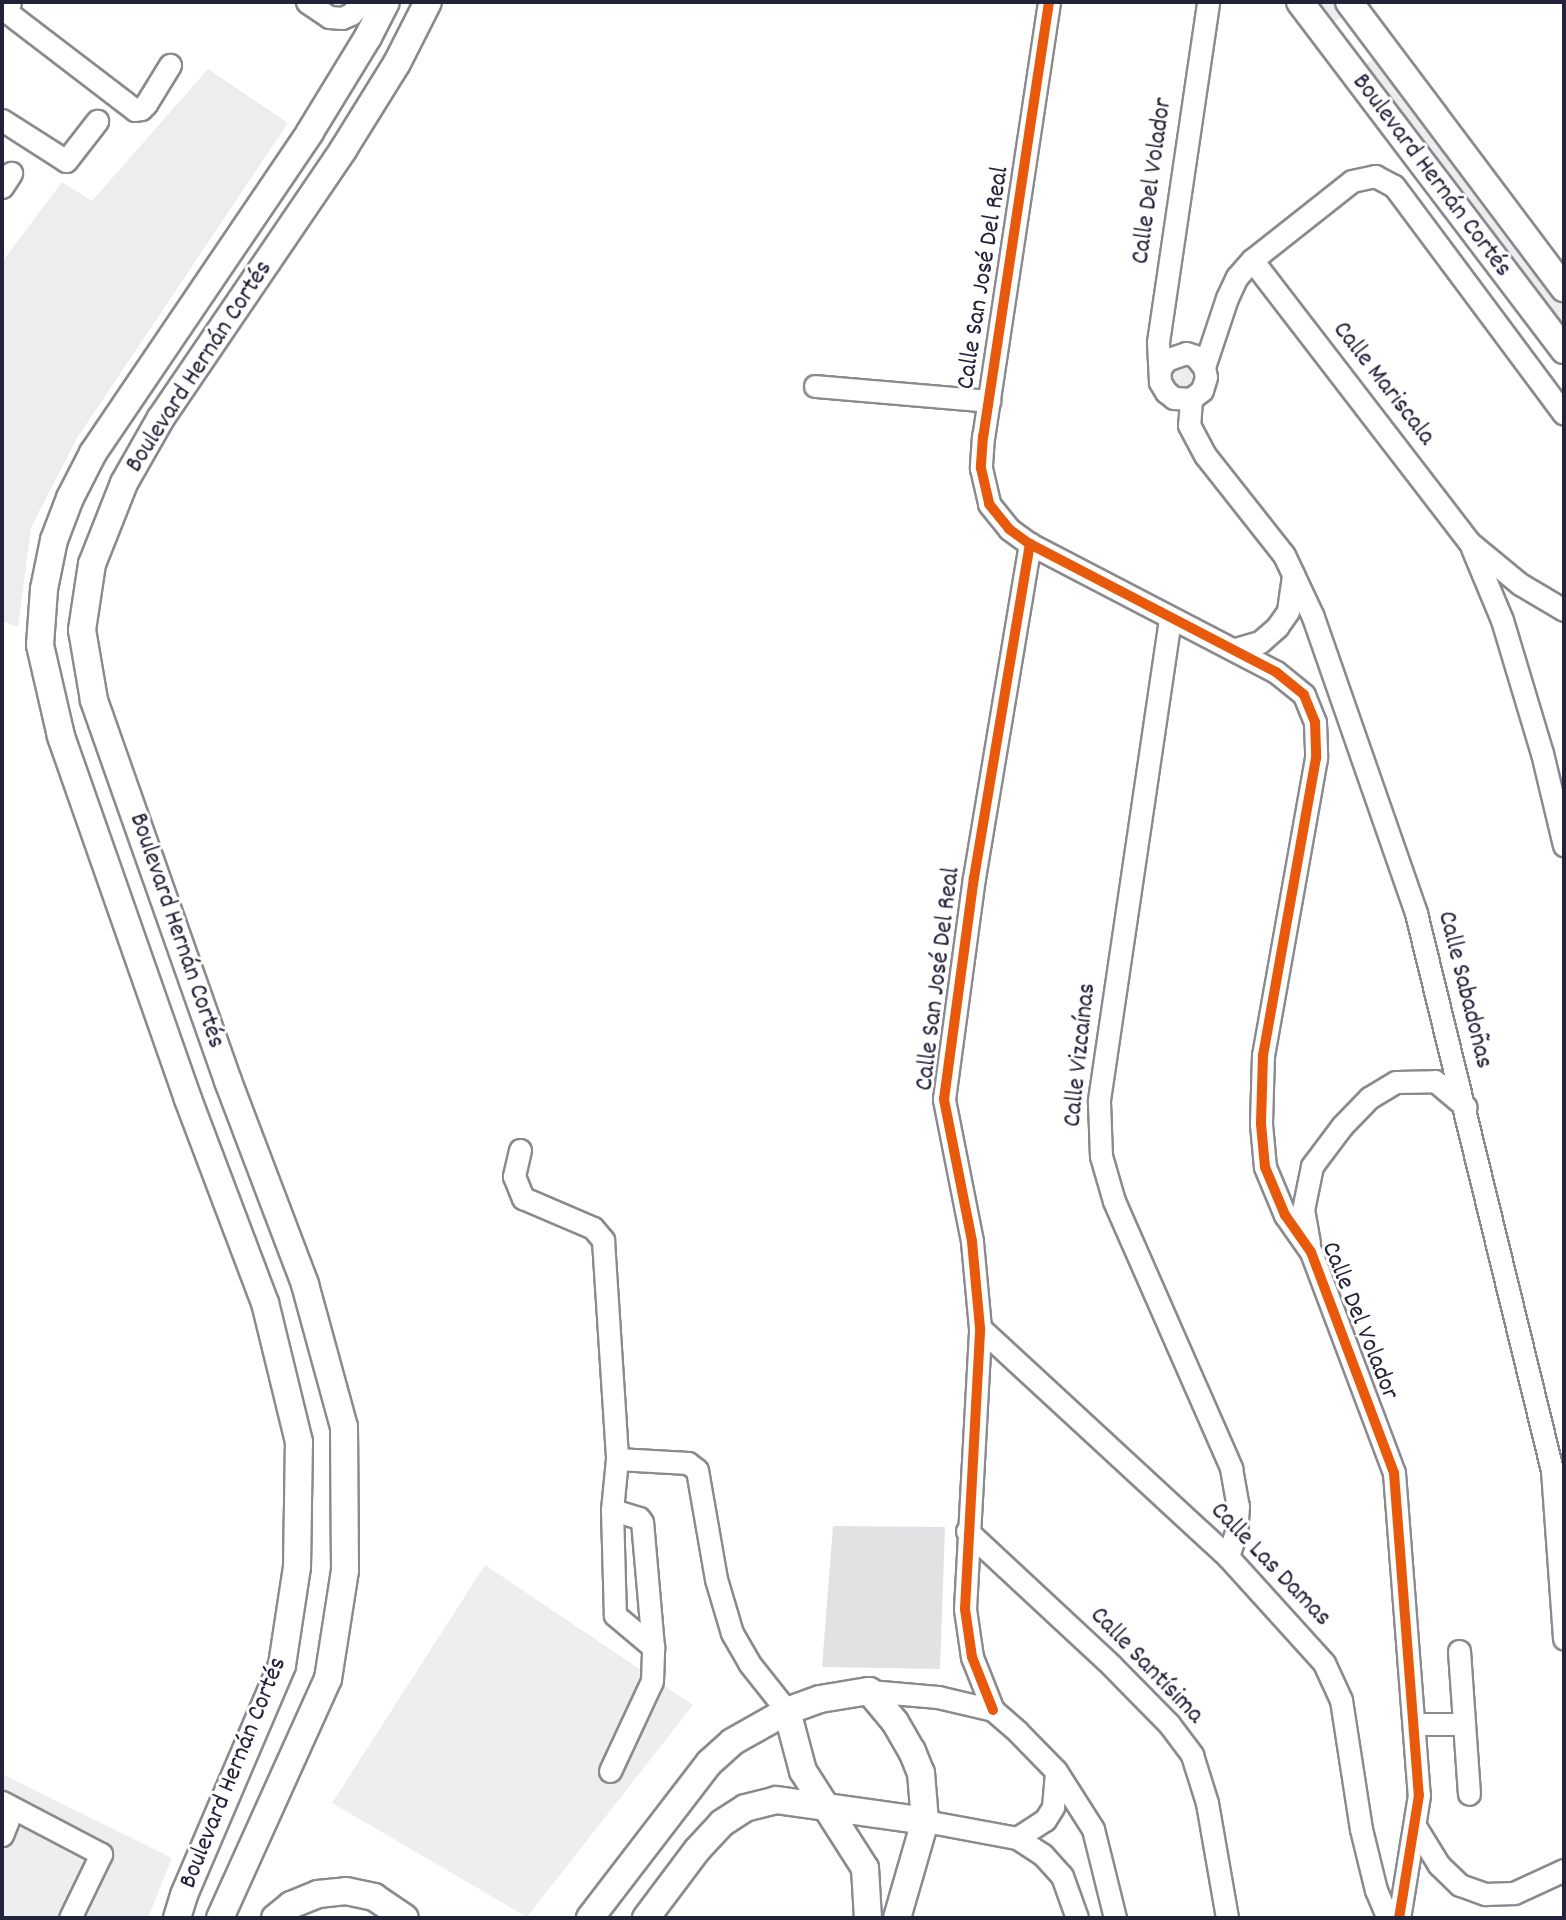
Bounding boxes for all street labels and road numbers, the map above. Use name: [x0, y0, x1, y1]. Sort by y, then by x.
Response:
street label: Boulevard Hernán Cortés: [1344, 68, 1518, 284]
street label: Calle Del Volador: [1126, 96, 1180, 266]
street label: Calle San José Del Real: [951, 164, 1017, 392]
street label: Boulevard Hernán Cortés: [120, 255, 280, 479]
street label: Calle Mariscala: [1325, 316, 1441, 452]
street label: Boulevard Hernán Cortés: [121, 809, 231, 1053]
street label: Calle San José Del Real: [910, 865, 968, 1093]
street label: Calle Sabadoñas: [1429, 908, 1499, 1072]
street label: Calle Vizcaínas: [1058, 981, 1104, 1129]
street label: Calle Del Volador: [1313, 1237, 1405, 1405]
street label: Calle Las Damas: [1203, 1496, 1337, 1634]
street label: Calle Santísima: [1082, 1601, 1210, 1731]
street label: Boulevard Hernán Cortés: [173, 1653, 295, 1893]

